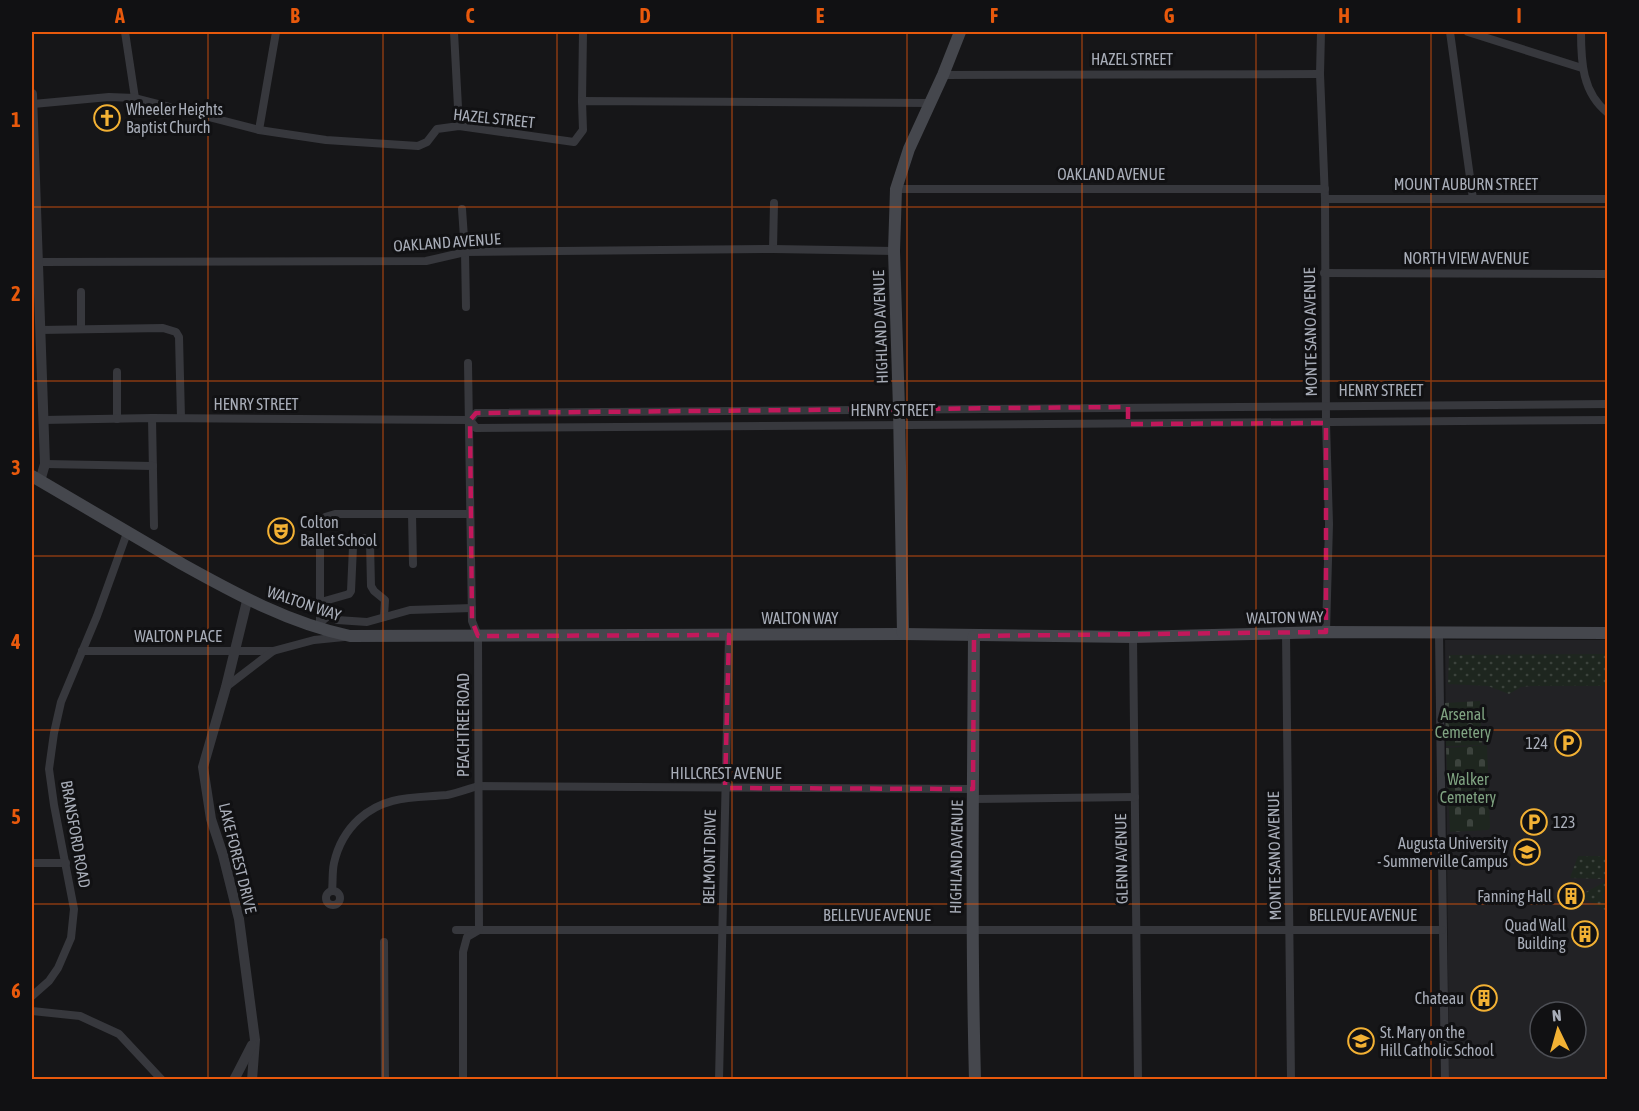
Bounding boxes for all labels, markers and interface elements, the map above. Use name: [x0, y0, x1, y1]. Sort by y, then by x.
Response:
text: A: [114, 4, 125, 27]
text: B: [290, 4, 300, 27]
text: C: [466, 4, 475, 27]
text: D: [639, 4, 651, 27]
text: E: [816, 4, 825, 27]
text: F: [990, 4, 998, 27]
text: G: [1164, 4, 1175, 27]
text: H: [1338, 4, 1350, 27]
text: I: [1516, 4, 1522, 27]
street label: HAZEL STREET: [1091, 50, 1173, 68]
place label: Wheeler Heights Baptist Church: [126, 100, 224, 137]
church icon: Wheeler Heights Baptist Church: [92, 103, 122, 133]
street label: HAZEL STREET: [452, 105, 536, 131]
text: 1: [11, 108, 21, 131]
street label: OAKLAND AVENUE: [1057, 165, 1165, 183]
street label: MOUNT AUBURN STREET: [1394, 175, 1538, 193]
street label: OAKLAND AVENUE: [393, 229, 501, 255]
street label: NORTH VIEW AVENUE: [1403, 249, 1529, 267]
street label: MONTE SANO AVENUE: [1300, 267, 1320, 397]
street label: HIGHLAND AVENUE: [869, 270, 891, 384]
text: 2: [11, 282, 21, 305]
street label: HENRY STREET: [1338, 381, 1424, 399]
street label: HENRY STREET: [213, 395, 299, 413]
street label: HENRY STREET: [850, 401, 936, 419]
text: 3: [11, 456, 21, 479]
place label: Colton Ballet School: [300, 513, 378, 549]
theatre icon: Colton Ballet School: [266, 516, 296, 546]
street label: WALTON WAY: [265, 582, 344, 624]
street label: WALTON WAY: [1246, 607, 1325, 627]
street label: WALTON WAY: [762, 609, 839, 627]
street label: WALTON PLACE: [134, 627, 222, 645]
text: 4: [10, 630, 21, 653]
street label: PEACHTREE ROAD: [454, 673, 472, 777]
park label: Arsenal Cemetery: [1435, 705, 1492, 742]
parking icon: 124: [1553, 728, 1583, 758]
place label: 124: [1525, 734, 1548, 752]
street label: HILLCREST AVENUE: [670, 764, 782, 782]
park label: Walker Cemetery: [1440, 770, 1497, 807]
street label: BRANSFORD ROAD: [58, 779, 94, 889]
street label: MONTE SANO AVENUE: [1264, 791, 1284, 921]
street label: HIGHLAND AVENUE: [946, 800, 966, 914]
street label: LAKE FOREST DRIVE: [216, 801, 260, 915]
text: 5: [11, 805, 21, 828]
parking icon: 123: [1519, 807, 1549, 837]
street label: BELMONT DRIVE: [699, 809, 719, 905]
street label: GLENN AVENUE: [1111, 813, 1131, 904]
place label: 123: [1553, 813, 1576, 831]
place label: Augusta University - Summerville Campus: [1377, 834, 1508, 871]
school or university icon: Augusta University - Summerville Campus: [1512, 837, 1542, 867]
building icon: Fanning Hall: [1556, 881, 1586, 911]
place label: Fanning Hall: [1477, 887, 1553, 906]
street label: BELLEVUE AVENUE: [823, 906, 931, 924]
street label: BELLEVUE AVENUE: [1309, 906, 1417, 924]
place label: Quad Wall Building: [1505, 916, 1567, 953]
building icon: Quad Wall Building: [1570, 919, 1600, 949]
text: 6: [11, 979, 21, 1002]
building icon: Chateau: [1469, 983, 1499, 1013]
place label: Chateau: [1415, 989, 1464, 1007]
north arrow: [1528, 1000, 1588, 1060]
text: N: [1551, 1006, 1562, 1024]
place label: St. Mary on the Hill Catholic School: [1380, 1023, 1495, 1059]
school or university icon: St. Mary on the Hill Catholic School: [1346, 1026, 1376, 1056]

